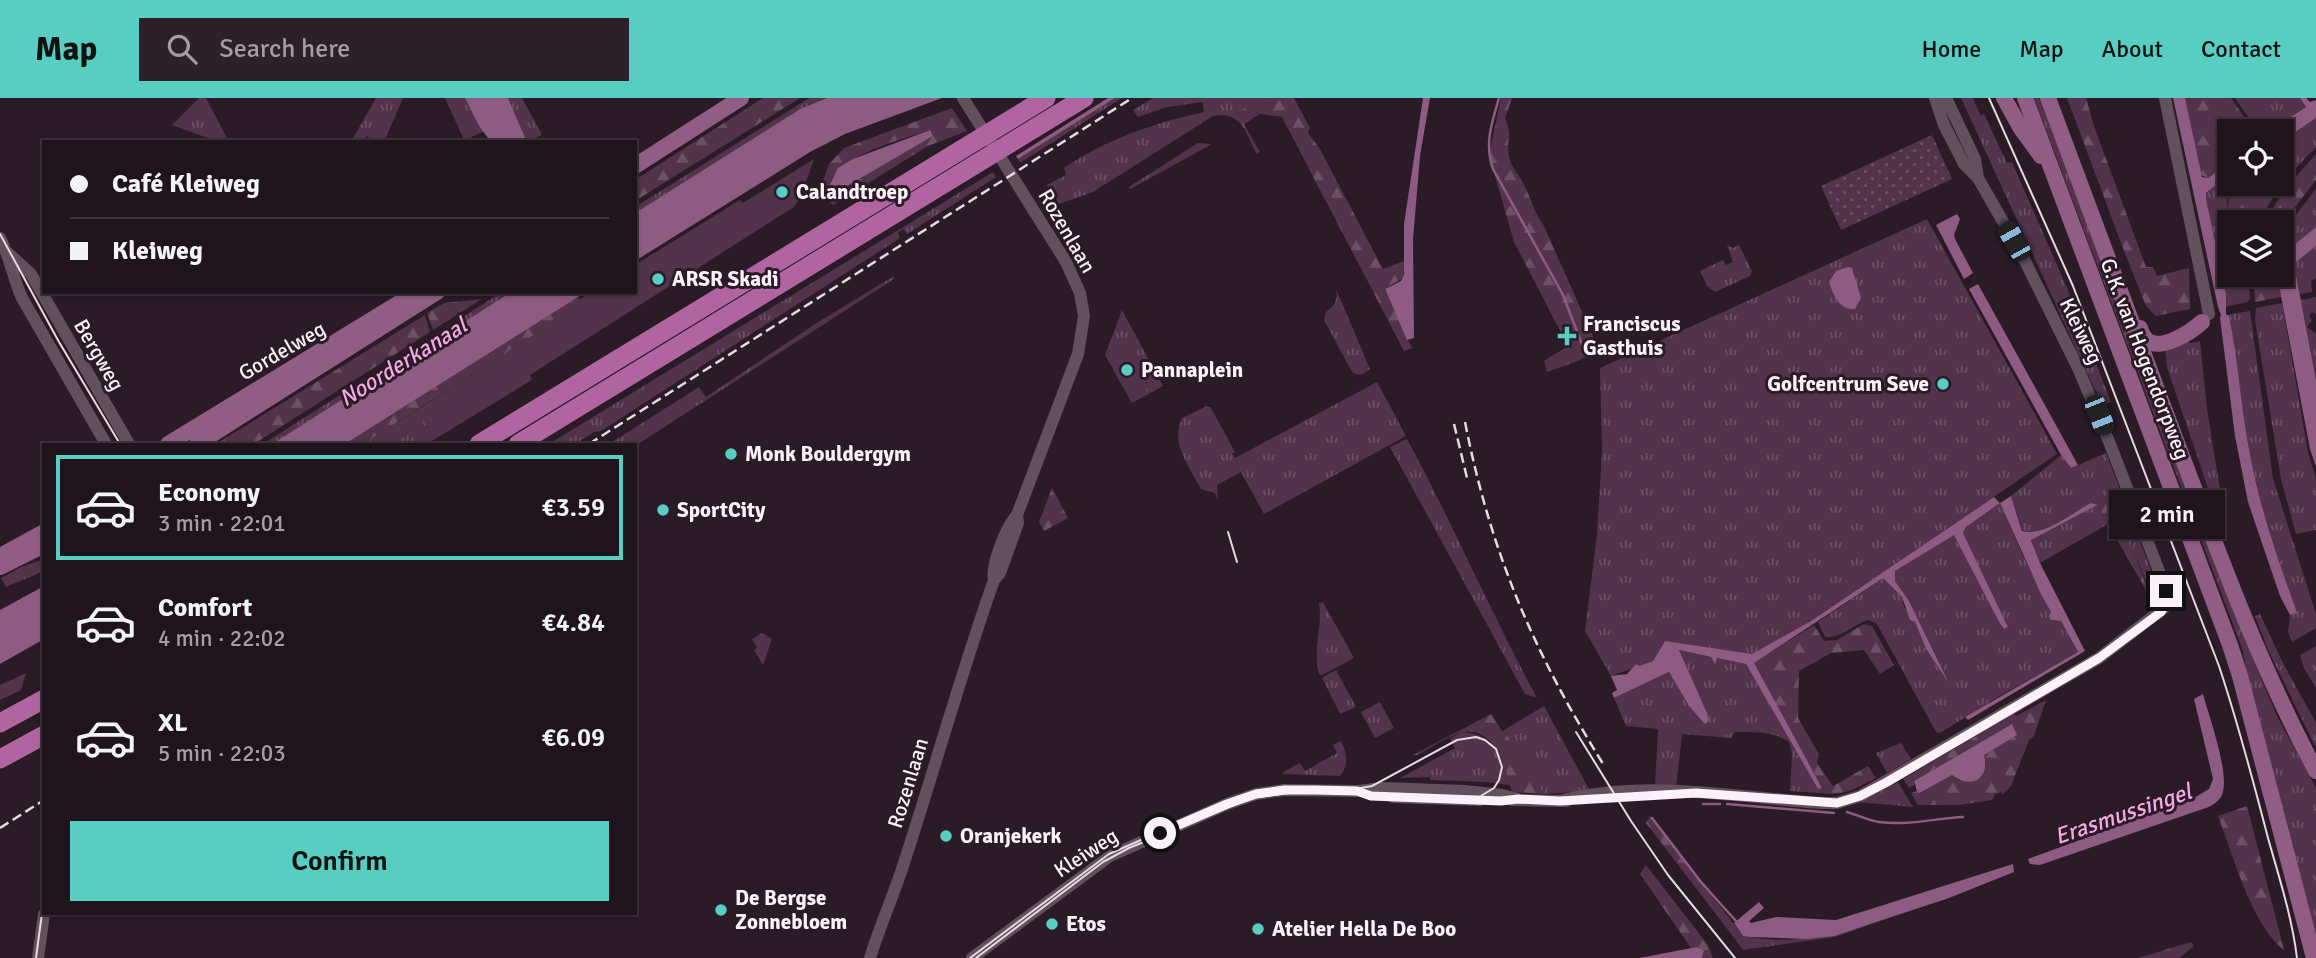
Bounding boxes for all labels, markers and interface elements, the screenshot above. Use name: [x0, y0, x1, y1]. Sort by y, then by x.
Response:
search box: [139, 18, 629, 81]
text: Map: [35, 29, 97, 70]
icon: search: [163, 30, 201, 68]
text: Search here: [219, 33, 350, 65]
text: Home: [1921, 34, 1981, 64]
text: Map: [2019, 34, 2064, 64]
text: About: [2102, 34, 2163, 64]
text: Contact: [2201, 34, 2281, 64]
map controls: [2217, 119, 2294, 287]
button: locate: [2217, 119, 2294, 196]
text: Café Kleiweg: [112, 168, 260, 200]
place label: Calandtroep: [796, 179, 908, 205]
marker: Calandtroep: [774, 184, 790, 200]
street label: Rozenlaan: [1033, 184, 1101, 278]
button: layers: [2217, 210, 2294, 287]
car: [1995, 218, 2034, 264]
text: Kleiweg: [112, 235, 203, 267]
street label: G.K. van Hogendorpweg: [2095, 255, 2195, 463]
place label: ARSR Skadi: [672, 266, 778, 292]
marker: ARSR Skadi: [650, 271, 666, 287]
street label: Kleiweg: [2054, 293, 2108, 369]
water label: Noorderkanaal: [334, 310, 474, 413]
place label: Franciscus Gasthuis: [1583, 311, 1681, 361]
street label: Bergweg: [68, 315, 130, 395]
street label: Gordelweg: [234, 316, 330, 386]
marker: Franciscus Gasthuis: [1557, 326, 1577, 346]
place label: Pannaplein: [1141, 357, 1243, 383]
marker: Pannaplein: [1119, 362, 1135, 378]
place label: Golfcentrum Seve: [1767, 371, 1929, 397]
marker: Golfcentrum Seve: [1935, 376, 1951, 392]
car: [2082, 392, 2117, 438]
place label: Monk Bouldergym: [745, 441, 911, 467]
marker: Monk Bouldergym: [723, 446, 739, 462]
icon: car: [74, 476, 137, 539]
text: Economy: [158, 477, 260, 509]
callout: 2 min: [2108, 490, 2224, 538]
text: €3.59: [542, 492, 605, 524]
place label: SportCity: [677, 497, 766, 523]
text: 2 min: [2139, 500, 2195, 529]
marker: SportCity: [655, 502, 671, 518]
text: 3 min · 22:01: [158, 509, 286, 538]
route end: [2150, 575, 2182, 607]
icon: car: [74, 591, 137, 654]
text: Comfort: [158, 592, 252, 624]
text: €4.84: [542, 607, 605, 639]
text: 4 min · 22:02: [158, 624, 286, 653]
icon: car: [74, 706, 137, 769]
text: XL: [158, 707, 188, 739]
text: €6.09: [542, 722, 605, 754]
street label: Rozenlaan: [882, 735, 934, 831]
text: 5 min · 22:03: [158, 739, 286, 768]
water label: Erasmussingel: [2051, 776, 2198, 851]
route start: [1144, 817, 1176, 849]
button: Confirm: [70, 821, 609, 901]
place label: Oranjekerk: [960, 823, 1062, 849]
street label: Kleiweg: [1049, 823, 1123, 883]
marker: Oranjekerk: [938, 828, 954, 844]
place label: De Bergse Zonnebloem: [735, 885, 847, 935]
marker: De Bergse Zonnebloem: [713, 902, 729, 918]
place label: Etos: [1066, 911, 1106, 937]
marker: Etos: [1044, 916, 1060, 932]
place label: Atelier Hella De Boo: [1272, 916, 1456, 942]
marker: Atelier Hella De Boo: [1250, 921, 1266, 937]

